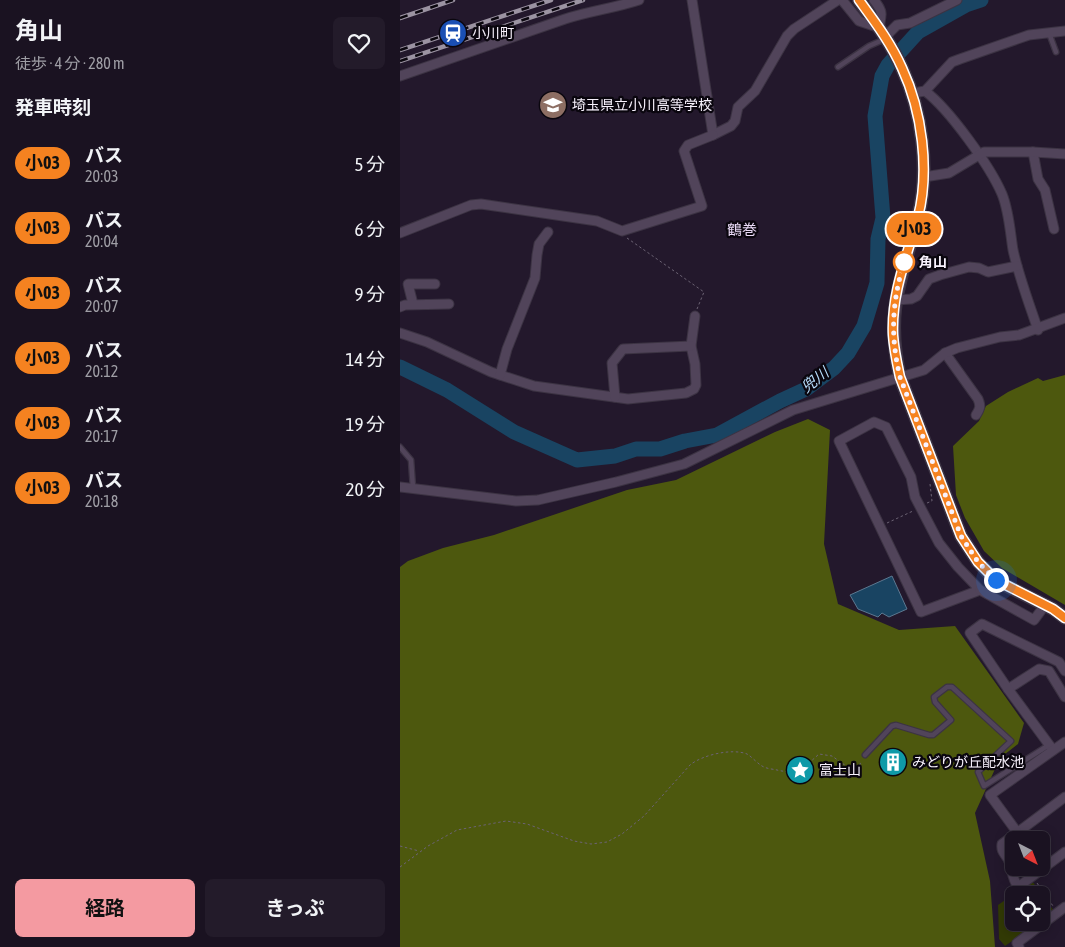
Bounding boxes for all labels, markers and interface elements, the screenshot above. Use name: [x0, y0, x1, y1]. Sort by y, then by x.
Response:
text: 角山: [15, 17, 63, 44]
button: heart: [333, 17, 385, 69]
station icon: 小川町: [438, 18, 468, 48]
place label: 小川町: [472, 25, 514, 41]
text: 徒歩 · 4 分 · 280 m: [15, 54, 125, 72]
school or university icon: 埼玉県立小川高等学校: [538, 90, 568, 120]
text: 発車時刻: [15, 96, 91, 118]
place label: 埼玉県立小川高等学校: [572, 97, 712, 113]
text: バス: [85, 144, 123, 166]
text: 小03: [25, 152, 60, 173]
text: 5 分: [354, 153, 385, 175]
text: 20:03: [85, 167, 119, 185]
text: バス: [85, 209, 123, 231]
line badge: 小03: [885, 213, 943, 245]
text: 小03: [25, 217, 60, 238]
text: 6 分: [354, 218, 385, 240]
text: 小03: [897, 218, 931, 239]
district label: 鶴巻: [727, 221, 757, 238]
text: 20:04: [85, 232, 119, 250]
marker: 角山: [893, 251, 915, 273]
place label: 角山: [919, 254, 947, 270]
text: バス: [85, 274, 123, 296]
text: 小03: [25, 282, 60, 303]
text: 9 分: [354, 283, 385, 305]
text: 20:07: [85, 297, 119, 315]
text: バス: [85, 339, 123, 361]
text: 小03: [25, 347, 60, 368]
text: 14 分: [346, 348, 385, 370]
text: 20:12: [85, 362, 118, 380]
water label: 兜川: [798, 362, 833, 396]
text: バス: [85, 404, 123, 426]
text: 小03: [25, 412, 60, 433]
text: 19 分: [346, 413, 385, 435]
text: 20:17: [85, 427, 118, 445]
text: バス: [85, 469, 123, 491]
text: 小03: [25, 477, 60, 498]
text: 20 分: [346, 478, 385, 500]
text: 20:18: [85, 492, 118, 510]
your location: [984, 568, 1009, 593]
building icon: みどりが丘配水池: [878, 747, 908, 777]
place label: みどりが丘配水池: [912, 754, 1024, 770]
place icon: 富士山: [785, 755, 815, 785]
place label: 富士山: [819, 762, 861, 778]
north arrow: [1005, 831, 1050, 876]
map controls: [1005, 831, 1050, 931]
button: 経路: [15, 879, 195, 937]
button: きっぷ: [205, 879, 385, 937]
button: locate: [1005, 886, 1050, 931]

